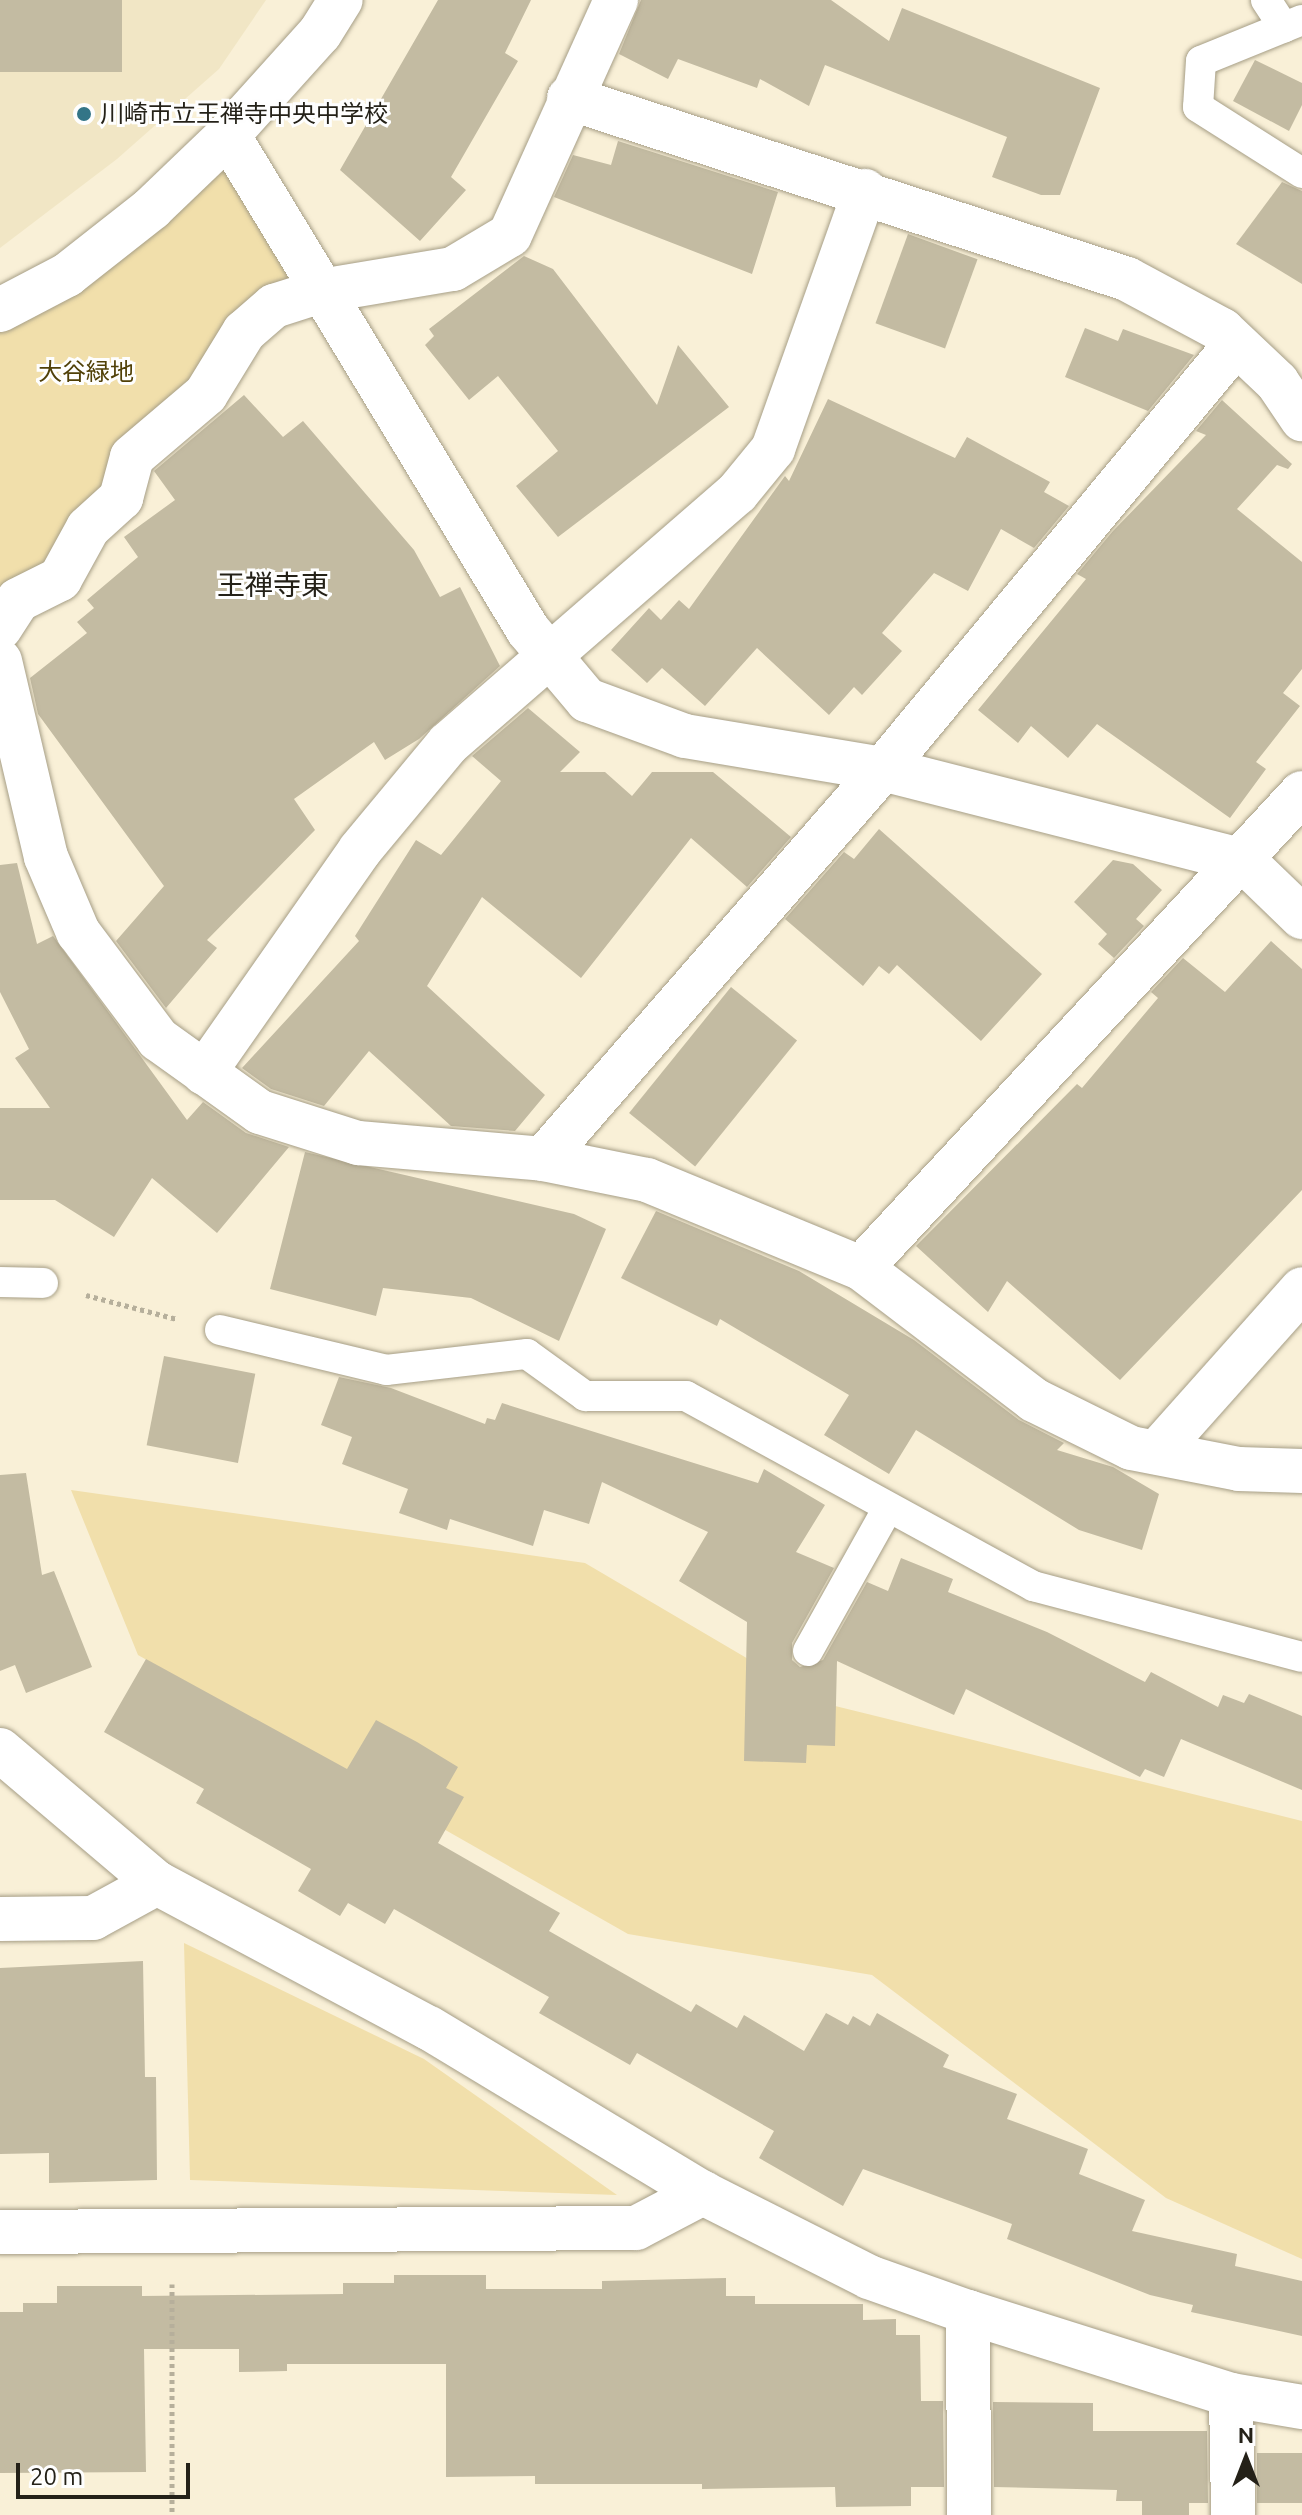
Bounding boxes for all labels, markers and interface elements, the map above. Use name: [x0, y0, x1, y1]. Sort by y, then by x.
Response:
place label: 川崎市立王禅寺中央中学校: [100, 100, 388, 128]
marker: 川崎市立王禅寺中央中学校: [75, 105, 93, 123]
park label: 大谷緑地: [38, 358, 134, 386]
district label: 王禅寺東: [217, 568, 329, 602]
north arrow: [1206, 2419, 1286, 2499]
text: N: [1238, 2422, 1254, 2447]
scale bar: [20, 2447, 194, 2497]
text: 20 m: [30, 2463, 83, 2490]

